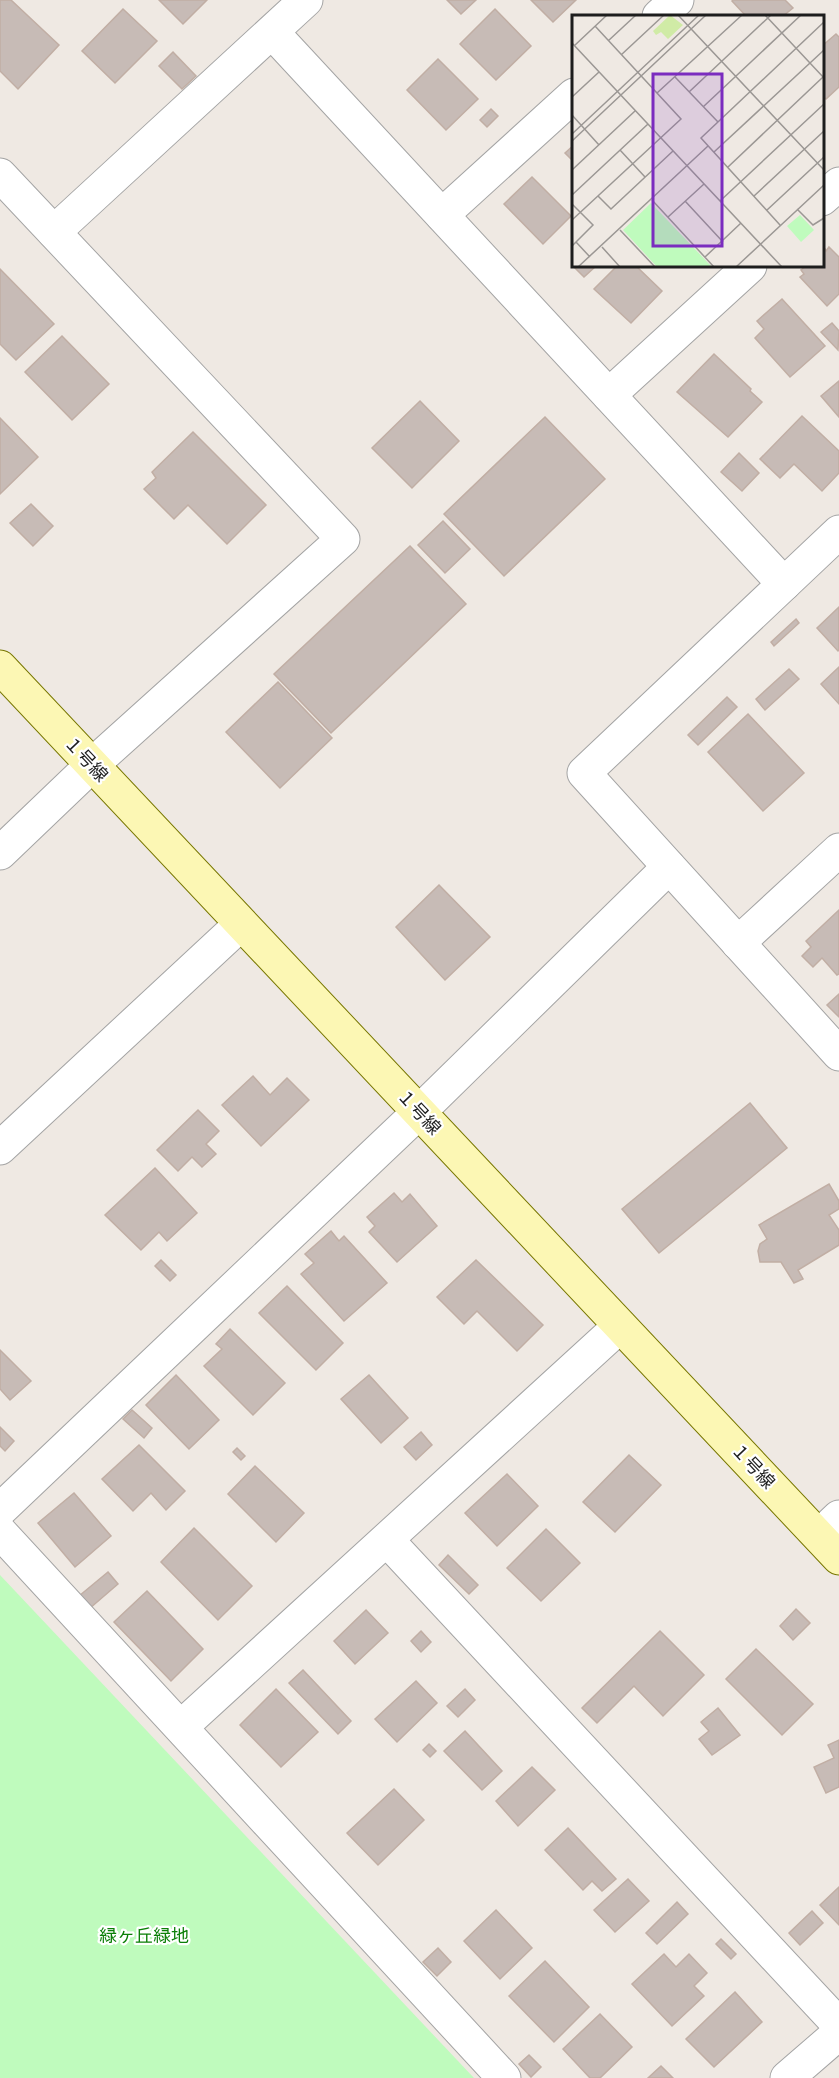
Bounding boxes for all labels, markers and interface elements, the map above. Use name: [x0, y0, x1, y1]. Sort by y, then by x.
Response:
inset map: [572, 15, 824, 267]
street label: １号線: [60, 732, 112, 786]
street label: １号線: [393, 1085, 445, 1139]
street label: １号線: [727, 1439, 779, 1493]
park label: 緑ヶ丘緑地: [99, 1925, 189, 1947]

